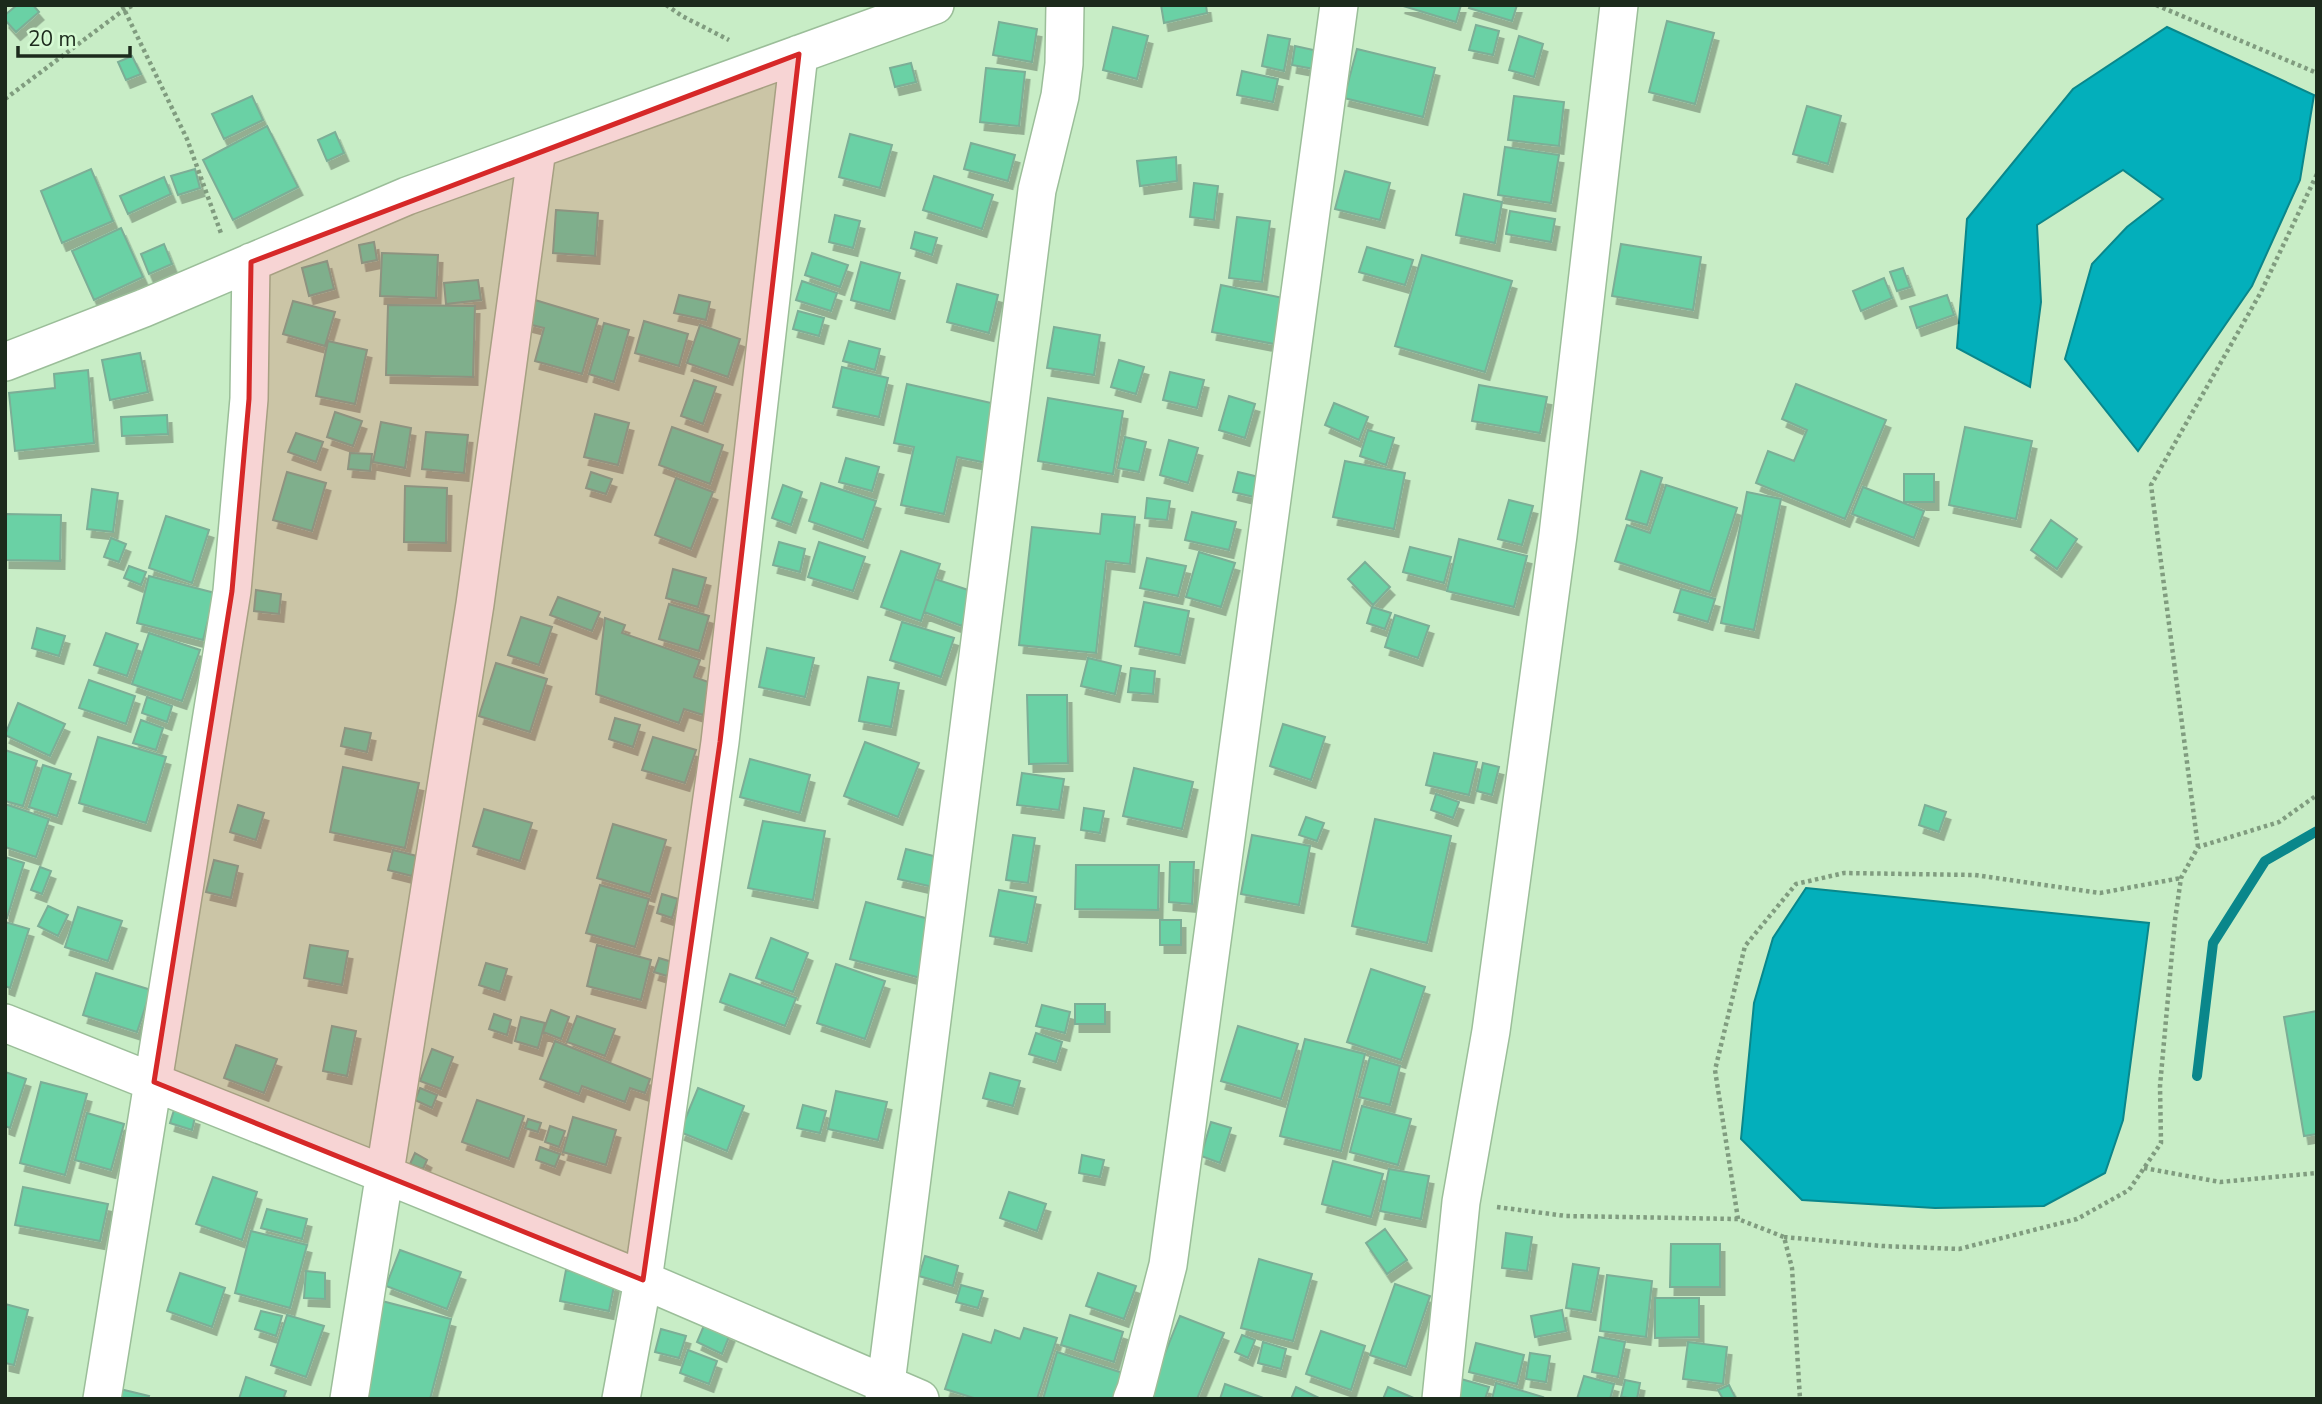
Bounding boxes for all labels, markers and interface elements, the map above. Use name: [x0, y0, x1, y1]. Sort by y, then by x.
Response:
scale bar: [18, 14, 130, 58]
text: 20 m: [28, 25, 77, 53]

